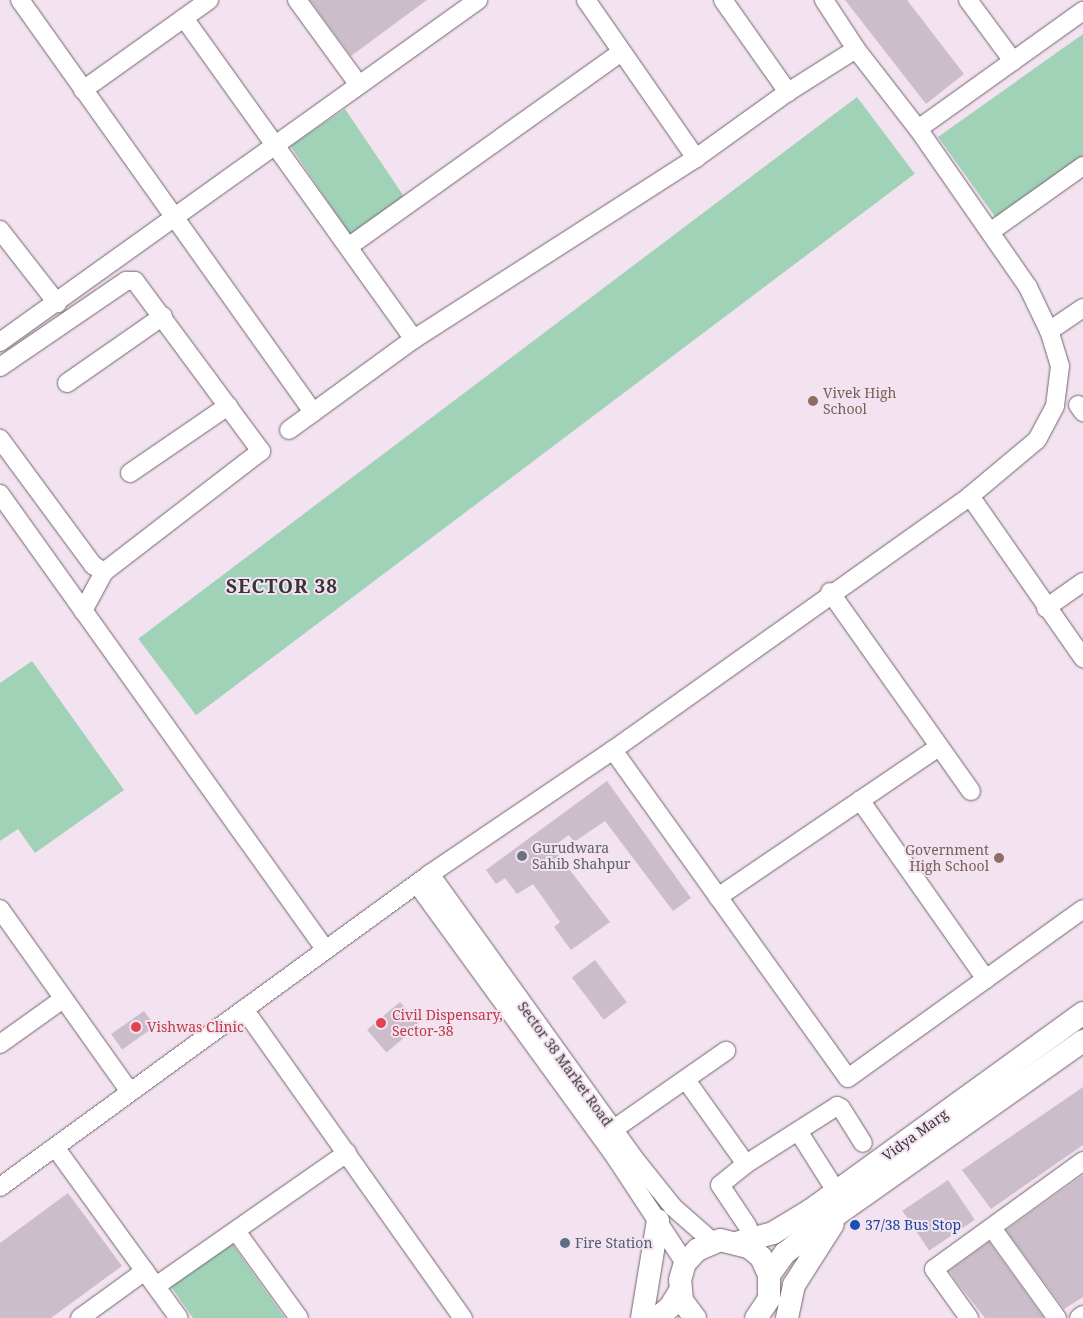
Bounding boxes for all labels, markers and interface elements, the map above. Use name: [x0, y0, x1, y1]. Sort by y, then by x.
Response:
place label: Vivek High School: [823, 385, 896, 418]
marker: Vivek High School: [807, 395, 819, 407]
district label: SECTOR 38: [225, 576, 339, 598]
place label: Gurudwara Sahib Shahpur: [532, 840, 630, 872]
place label: Government High School: [905, 842, 989, 874]
marker: Gurudwara Sahib Shahpur: [516, 850, 528, 862]
marker: Government High School: [993, 852, 1005, 864]
street label: Sector 38 Market Road: [514, 998, 616, 1130]
place label: Civil Dispensary, Sector-38: [392, 1007, 503, 1040]
marker: Civil Dispensary, Sector-38: [374, 1016, 388, 1030]
place label: Vishwas Clinic: [147, 1019, 244, 1035]
marker: Vishwas Clinic: [129, 1020, 143, 1034]
street label: Vidya Marg: [879, 1106, 951, 1164]
place label: 37/38 Bus Stop: [865, 1217, 961, 1233]
marker: 37/38 Bus Stop: [849, 1219, 861, 1231]
place label: Fire Station: [575, 1235, 652, 1251]
marker: Fire Station: [559, 1237, 571, 1249]

